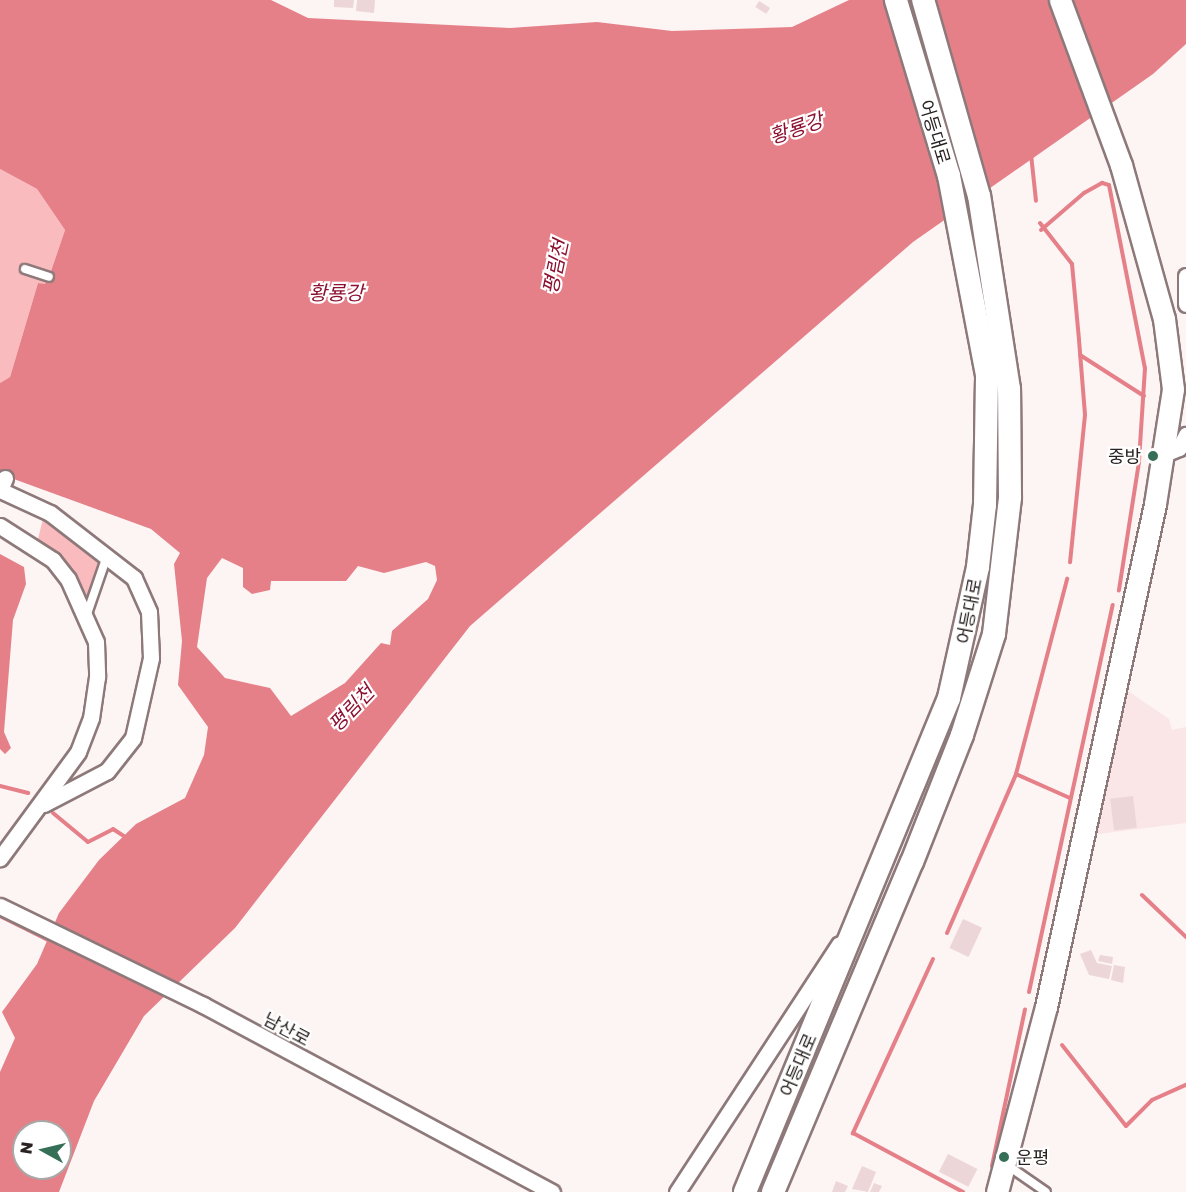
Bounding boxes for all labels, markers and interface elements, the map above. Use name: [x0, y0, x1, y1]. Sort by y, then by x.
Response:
street label: 어등대로: [915, 97, 955, 167]
water label: 황룡강: [766, 108, 826, 148]
water label: 평림천: [538, 238, 572, 296]
water label: 황룡강: [308, 280, 364, 304]
place label: 중방: [1108, 445, 1141, 467]
marker: 중방: [1146, 449, 1160, 463]
street label: 어등대로: [952, 576, 986, 646]
water label: 평림천: [323, 680, 379, 736]
street label: 남산로: [260, 1008, 314, 1050]
street label: 어등대로: [775, 1030, 821, 1100]
north arrow: [12, 1120, 72, 1180]
text: N: [15, 1140, 37, 1155]
place label: 운평: [1016, 1146, 1049, 1168]
marker: 운평: [997, 1150, 1011, 1164]

